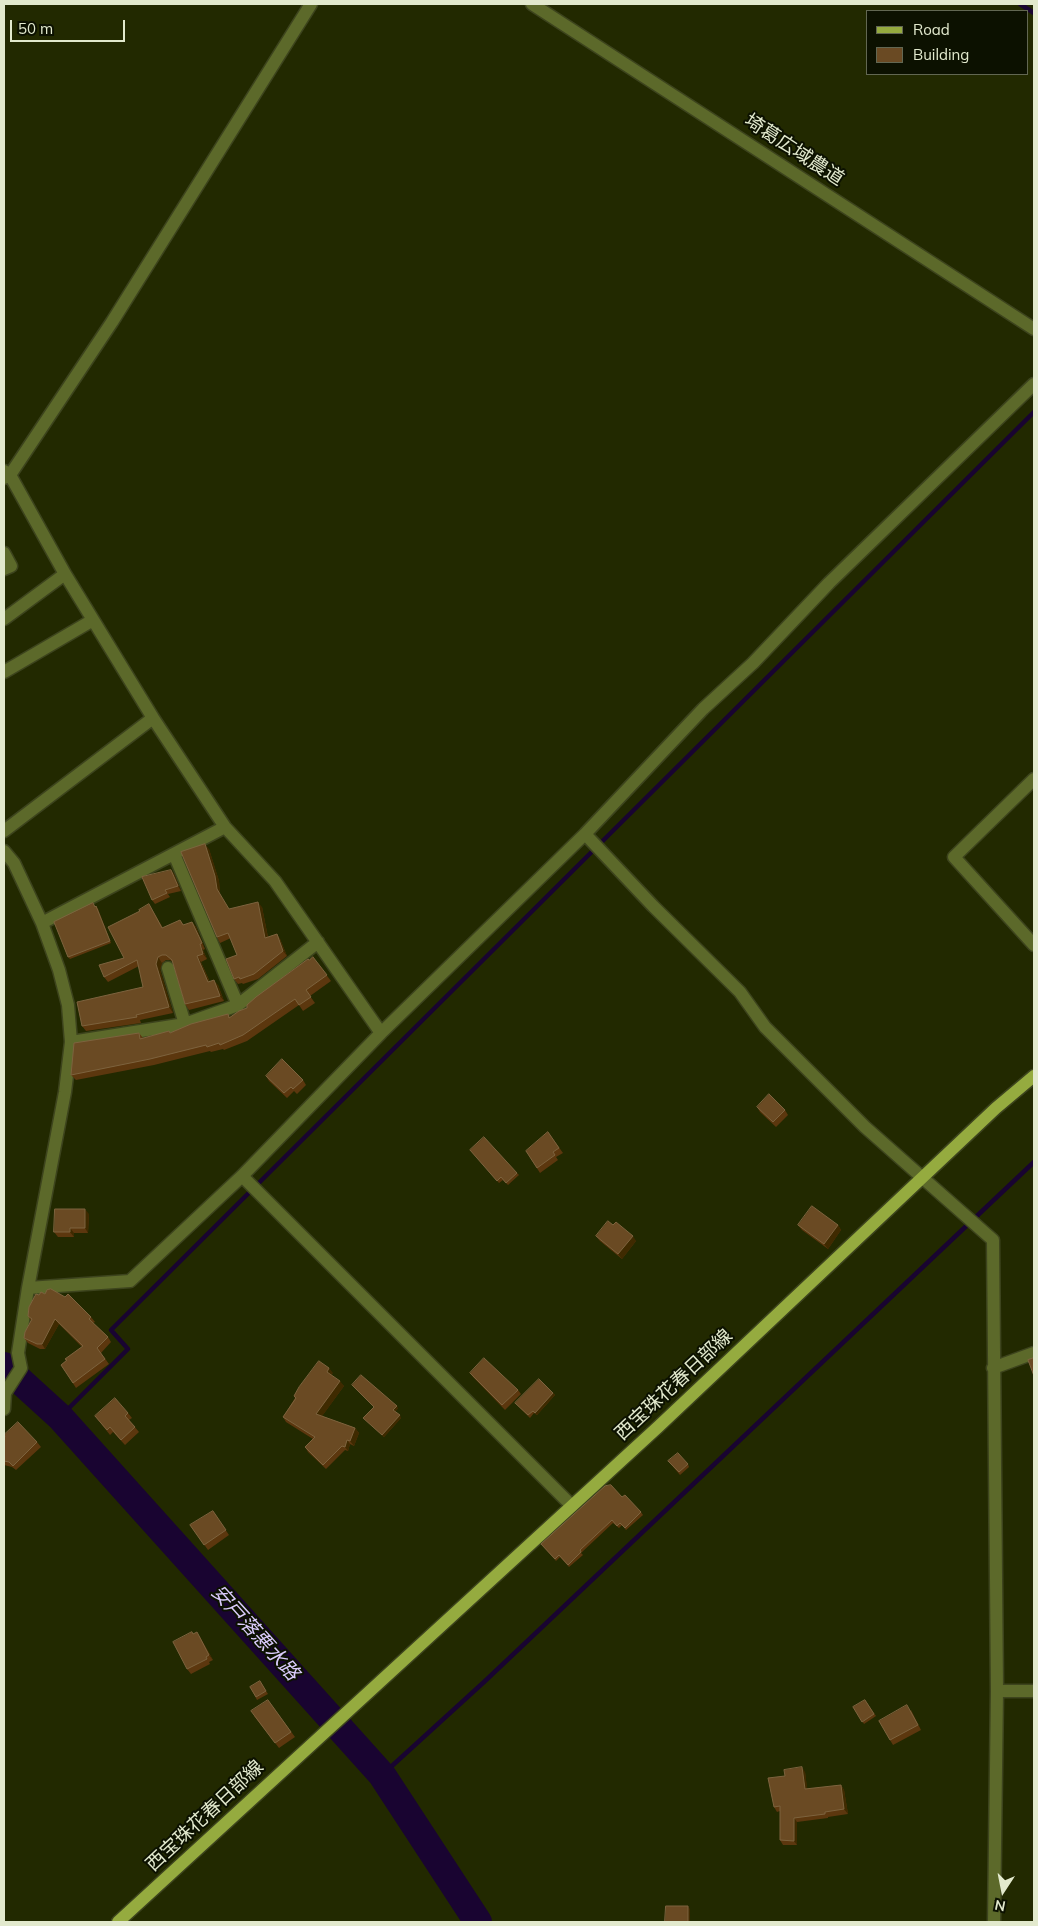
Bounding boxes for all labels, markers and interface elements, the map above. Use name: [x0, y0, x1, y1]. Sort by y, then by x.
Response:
scale bar: [12, 10, 128, 42]
legend: [866, 10, 1028, 75]
text: 50 m: [18, 19, 53, 38]
text: Road: [913, 20, 950, 39]
text: Building: [913, 45, 969, 64]
street label: 埼葛広域農道: [740, 109, 848, 191]
street label: 西宝珠花春日部線: [611, 1325, 737, 1445]
water label: 安戸落悪水路: [206, 1580, 304, 1686]
street label: 西宝珠花春日部線: [142, 1756, 268, 1876]
north arrow: [978, 1866, 1028, 1916]
text: N: [993, 1896, 1007, 1916]

